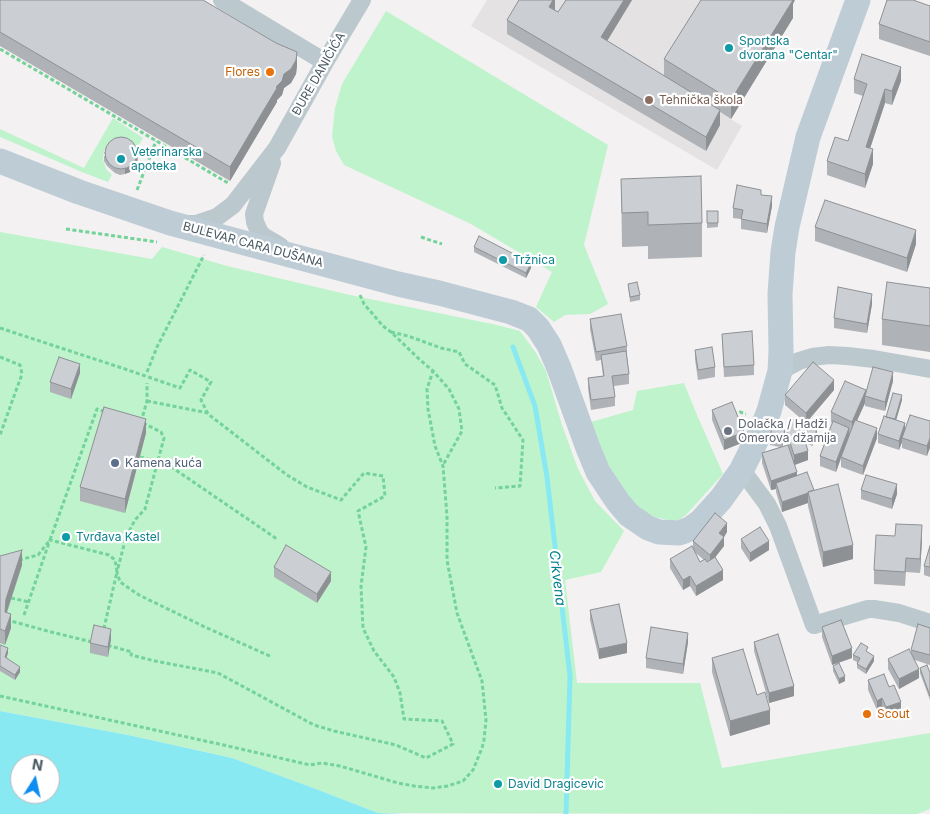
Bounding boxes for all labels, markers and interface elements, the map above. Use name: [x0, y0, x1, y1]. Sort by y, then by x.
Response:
street label: ĐURE DANIČIĆA: [289, 30, 349, 118]
place label: Sportska dvorana "Centar": [739, 34, 838, 62]
marker: Sportska dvorana "Centar": [723, 42, 735, 54]
place label: Flores: [225, 65, 260, 79]
marker: Flores: [264, 66, 276, 78]
place label: Tehnička škola: [659, 93, 743, 107]
marker: Tehnička škola: [643, 94, 655, 106]
place label: Veterinarska apoteka: [131, 145, 202, 173]
marker: Veterinarska apoteka: [115, 153, 127, 165]
street label: BULEVAR CARA DUŠANA: [181, 219, 325, 271]
place label: Tržnica: [513, 253, 555, 267]
marker: Tržnica: [497, 254, 509, 266]
place label: Dolačka / Hadži Omerova džamija: [738, 417, 837, 445]
marker: Dolačka / Hadži Omerova džamija: [722, 425, 734, 437]
place label: Kamena kuća: [125, 456, 202, 470]
marker: Kamena kuća: [109, 457, 121, 469]
place label: Tvrđava Kastel: [76, 530, 160, 544]
marker: Tvrđava Kastel: [60, 531, 72, 543]
water label: Crkvena: [545, 549, 569, 607]
place label: Scout: [877, 707, 910, 721]
marker: Scout: [861, 708, 873, 720]
north arrow: [10, 754, 60, 804]
text: N: [31, 755, 44, 774]
place label: David Dragicevic: [508, 777, 604, 791]
marker: David Dragicevic: [492, 778, 504, 790]

